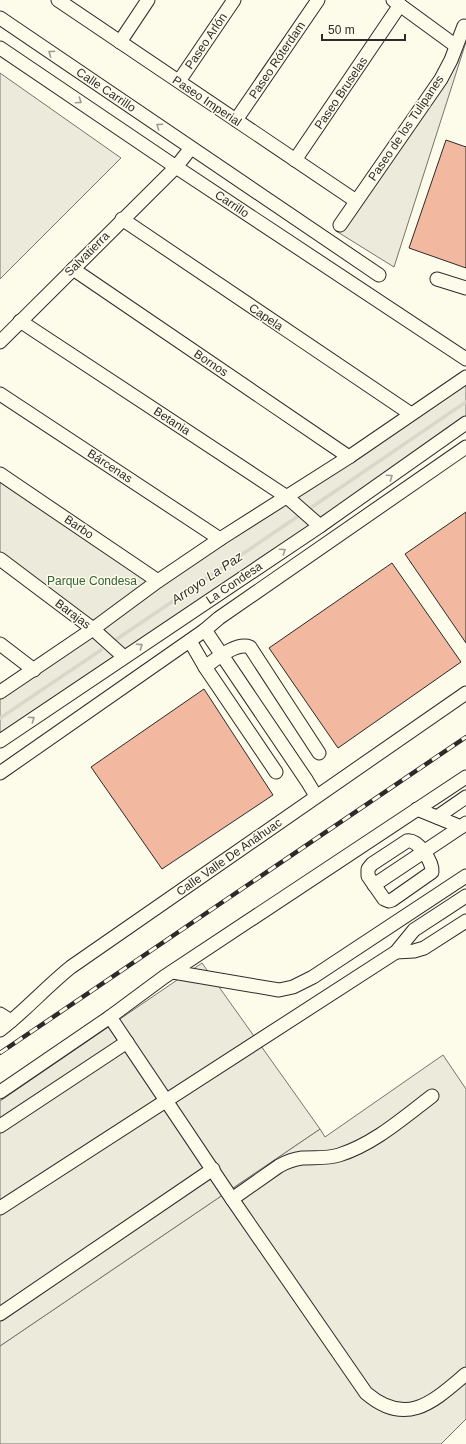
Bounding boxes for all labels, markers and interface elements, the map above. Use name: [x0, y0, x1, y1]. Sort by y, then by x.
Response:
street label: Paseo Arlón: [182, 10, 230, 72]
scale bar: [322, 16, 405, 42]
street label: Paseo Róterdam: [246, 19, 308, 101]
text: 50 m: [328, 23, 355, 37]
one-way arrow: [48, 50, 55, 58]
street label: Paseo Bruselas: [312, 54, 370, 132]
street label: Calle Carrillo: [74, 65, 139, 115]
street label: Paseo Imperial: [170, 73, 244, 129]
street label: Paseo de los Tulipanes: [366, 73, 446, 183]
one-way arrow: [74, 96, 81, 103]
one-way arrow: [156, 123, 163, 131]
street label: Carrillo: [212, 188, 252, 221]
street label: Salvatierra: [62, 229, 112, 279]
street label: Capela: [246, 301, 286, 334]
street label: Bornos: [191, 347, 231, 379]
street label: Betania: [151, 404, 193, 438]
street label: Bárcenas: [85, 446, 135, 486]
one-way arrow: [386, 474, 393, 482]
street label: Barbo: [62, 512, 96, 542]
water label: Arroyo La Paz: [168, 548, 246, 608]
one-way arrow: [279, 548, 286, 556]
street label: La Condesa: [203, 559, 265, 607]
park label: Parque Condesa: [47, 574, 137, 588]
street label: Barajas: [53, 596, 93, 632]
one-way arrow: [136, 643, 143, 651]
one-way arrow: [28, 717, 35, 724]
street label: Calle Valle De Anáhuac: [174, 815, 284, 899]

